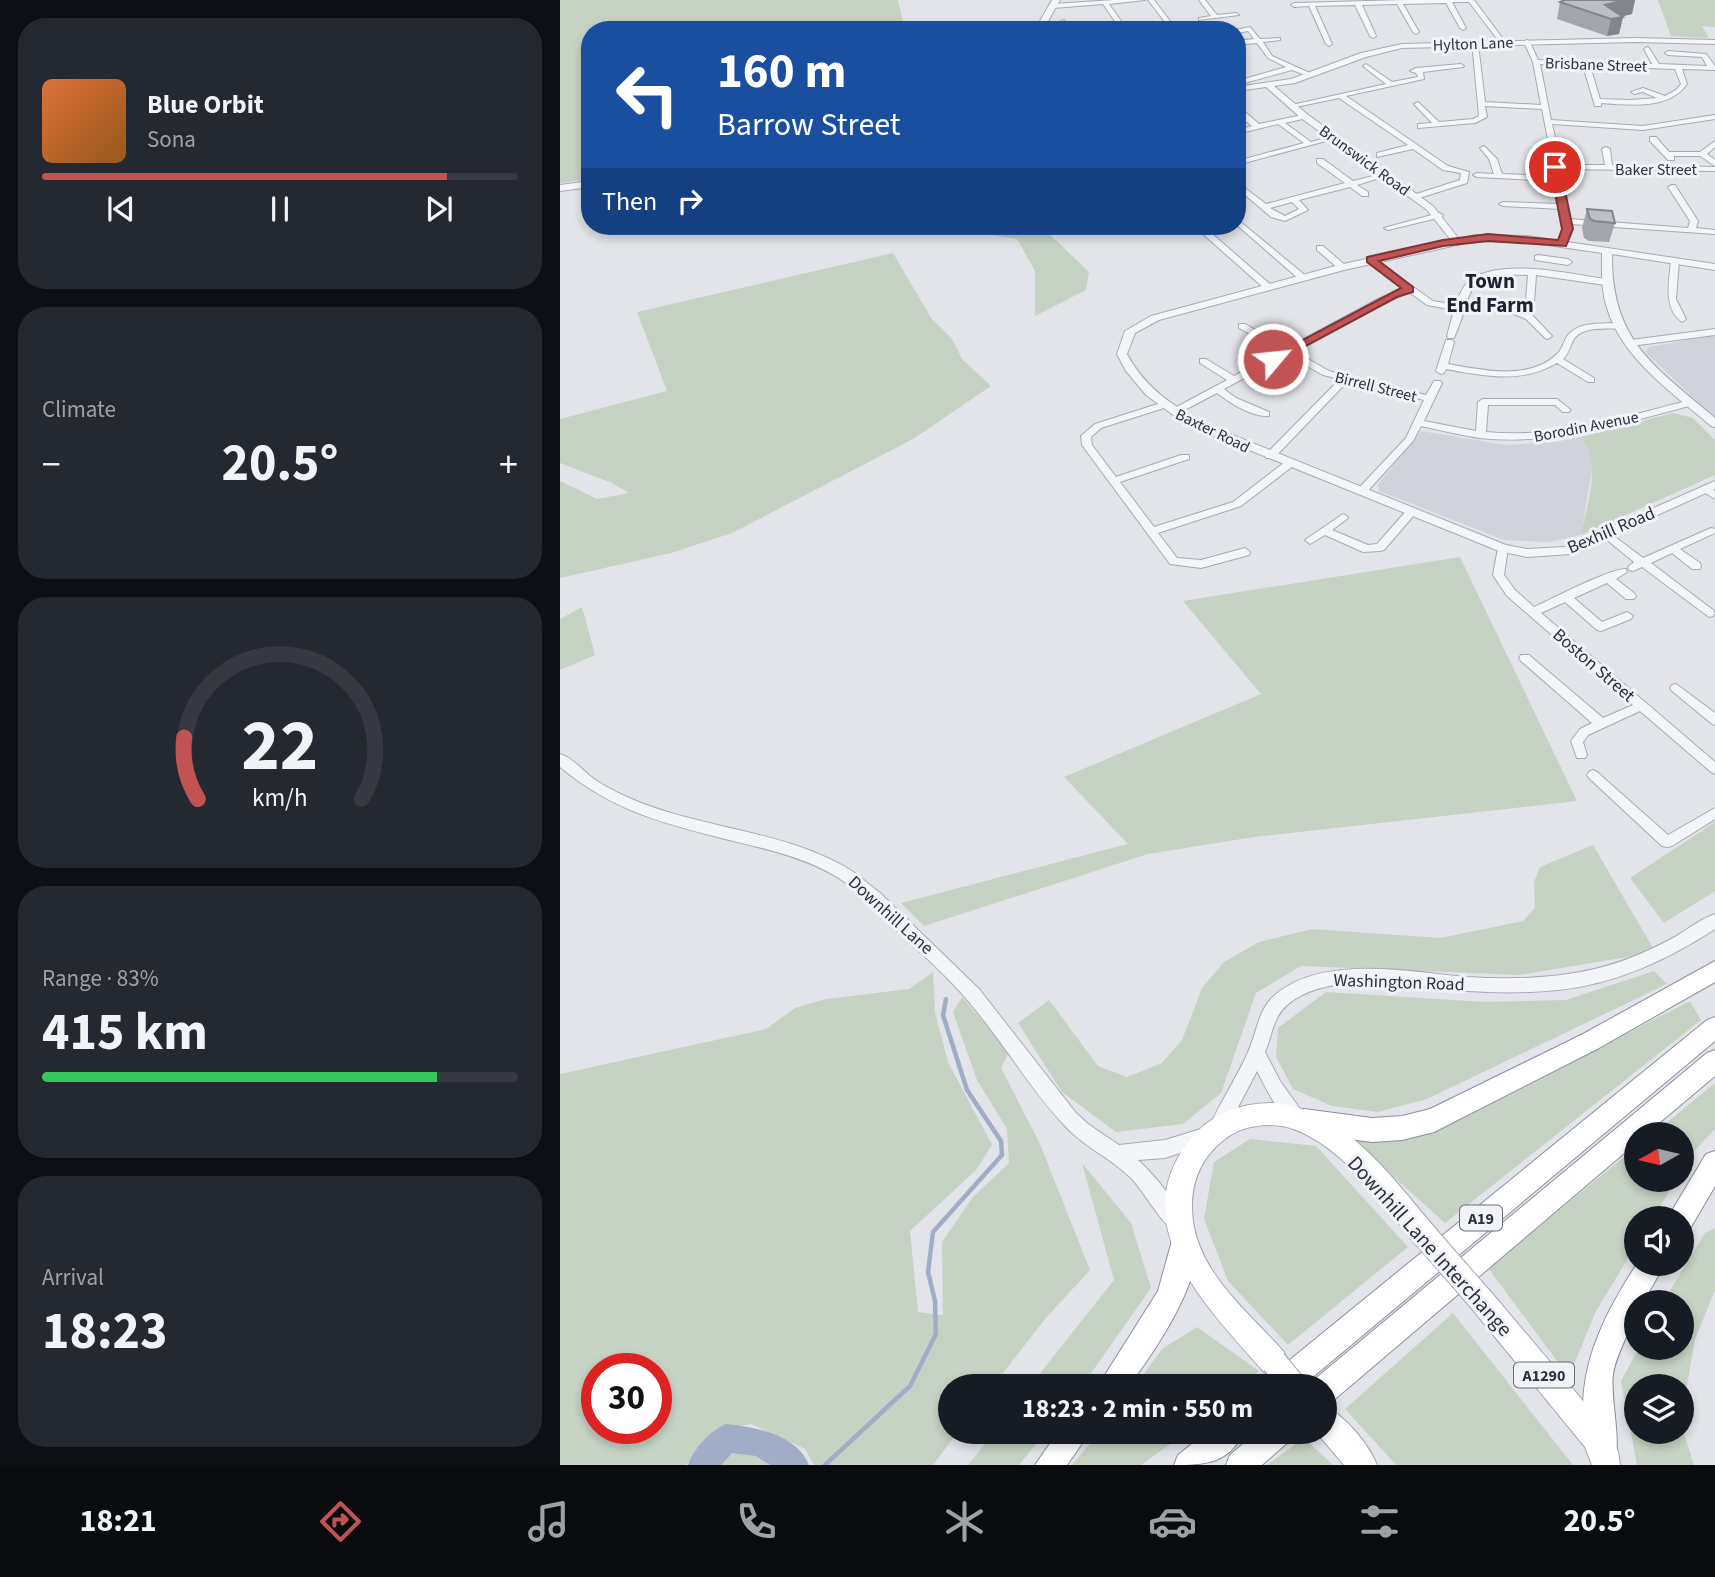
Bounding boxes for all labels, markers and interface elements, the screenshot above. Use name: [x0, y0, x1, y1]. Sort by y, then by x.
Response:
street label: Hylton Lane: [1433, 32, 1514, 56]
text: 160 m: [717, 37, 846, 107]
icon: left: [602, 49, 693, 140]
street label: Brisbane Street: [1544, 52, 1648, 78]
text: Blue Orbit: [147, 86, 264, 123]
text: Barrow Street: [717, 102, 901, 148]
street label: Brunswick Road: [1315, 120, 1414, 201]
text: Sona: [147, 123, 196, 156]
pin: [1525, 137, 1585, 197]
icon: arrive: [1536, 148, 1574, 186]
street label: Baker Street: [1615, 159, 1698, 181]
icon: right: [671, 182, 709, 220]
text: Then: [602, 183, 657, 220]
icon: previous: [102, 190, 140, 228]
icon: pause: [261, 190, 299, 228]
icon: next: [420, 190, 458, 228]
district label: Town End Farm: [1446, 266, 1534, 320]
position arrow: [1236, 322, 1310, 396]
street label: Birrell Street: [1333, 366, 1420, 408]
text: Climate: [42, 393, 116, 426]
street label: Baxter Road: [1172, 403, 1254, 458]
street label: Borodin Avenue: [1532, 406, 1640, 448]
text: 20.5°: [222, 427, 338, 501]
text: −: [42, 438, 61, 492]
text: +: [499, 438, 518, 492]
street label: Bexhill Road: [1563, 501, 1659, 560]
street label: Boston Street: [1547, 623, 1640, 708]
text: 22: [242, 694, 318, 798]
text: km/h: [252, 779, 308, 815]
street label: Downhill Lane: [842, 870, 939, 961]
text: Range · 83%: [42, 962, 159, 995]
street label: Washington Road: [1333, 968, 1465, 997]
text: 415 km: [42, 996, 208, 1070]
north arrow: [1624, 1122, 1694, 1192]
map controls: [1624, 1122, 1694, 1444]
street label: Downhill Lane Interchange: [1340, 1149, 1520, 1343]
road number: A19: [1460, 1206, 1502, 1230]
button: sound: [1624, 1206, 1694, 1276]
text: Arrival: [42, 1261, 104, 1294]
button: search: [1624, 1290, 1694, 1360]
text: 18:23: [42, 1295, 167, 1369]
speed limit sign: 30: [581, 1353, 672, 1444]
road number: A1290: [1514, 1362, 1574, 1387]
button: layers: [1624, 1374, 1694, 1444]
text: 18:23 · 2 min · 550 m: [1022, 1390, 1253, 1427]
icon: directions: [316, 1497, 365, 1546]
icon: music: [524, 1497, 573, 1546]
icon: phone: [732, 1497, 781, 1546]
icon: climate: [940, 1497, 989, 1546]
icon: car: [1148, 1497, 1197, 1546]
icon: filters: [1355, 1497, 1404, 1546]
text: 18:21: [79, 1498, 157, 1544]
text: 20.5°: [1563, 1498, 1635, 1544]

